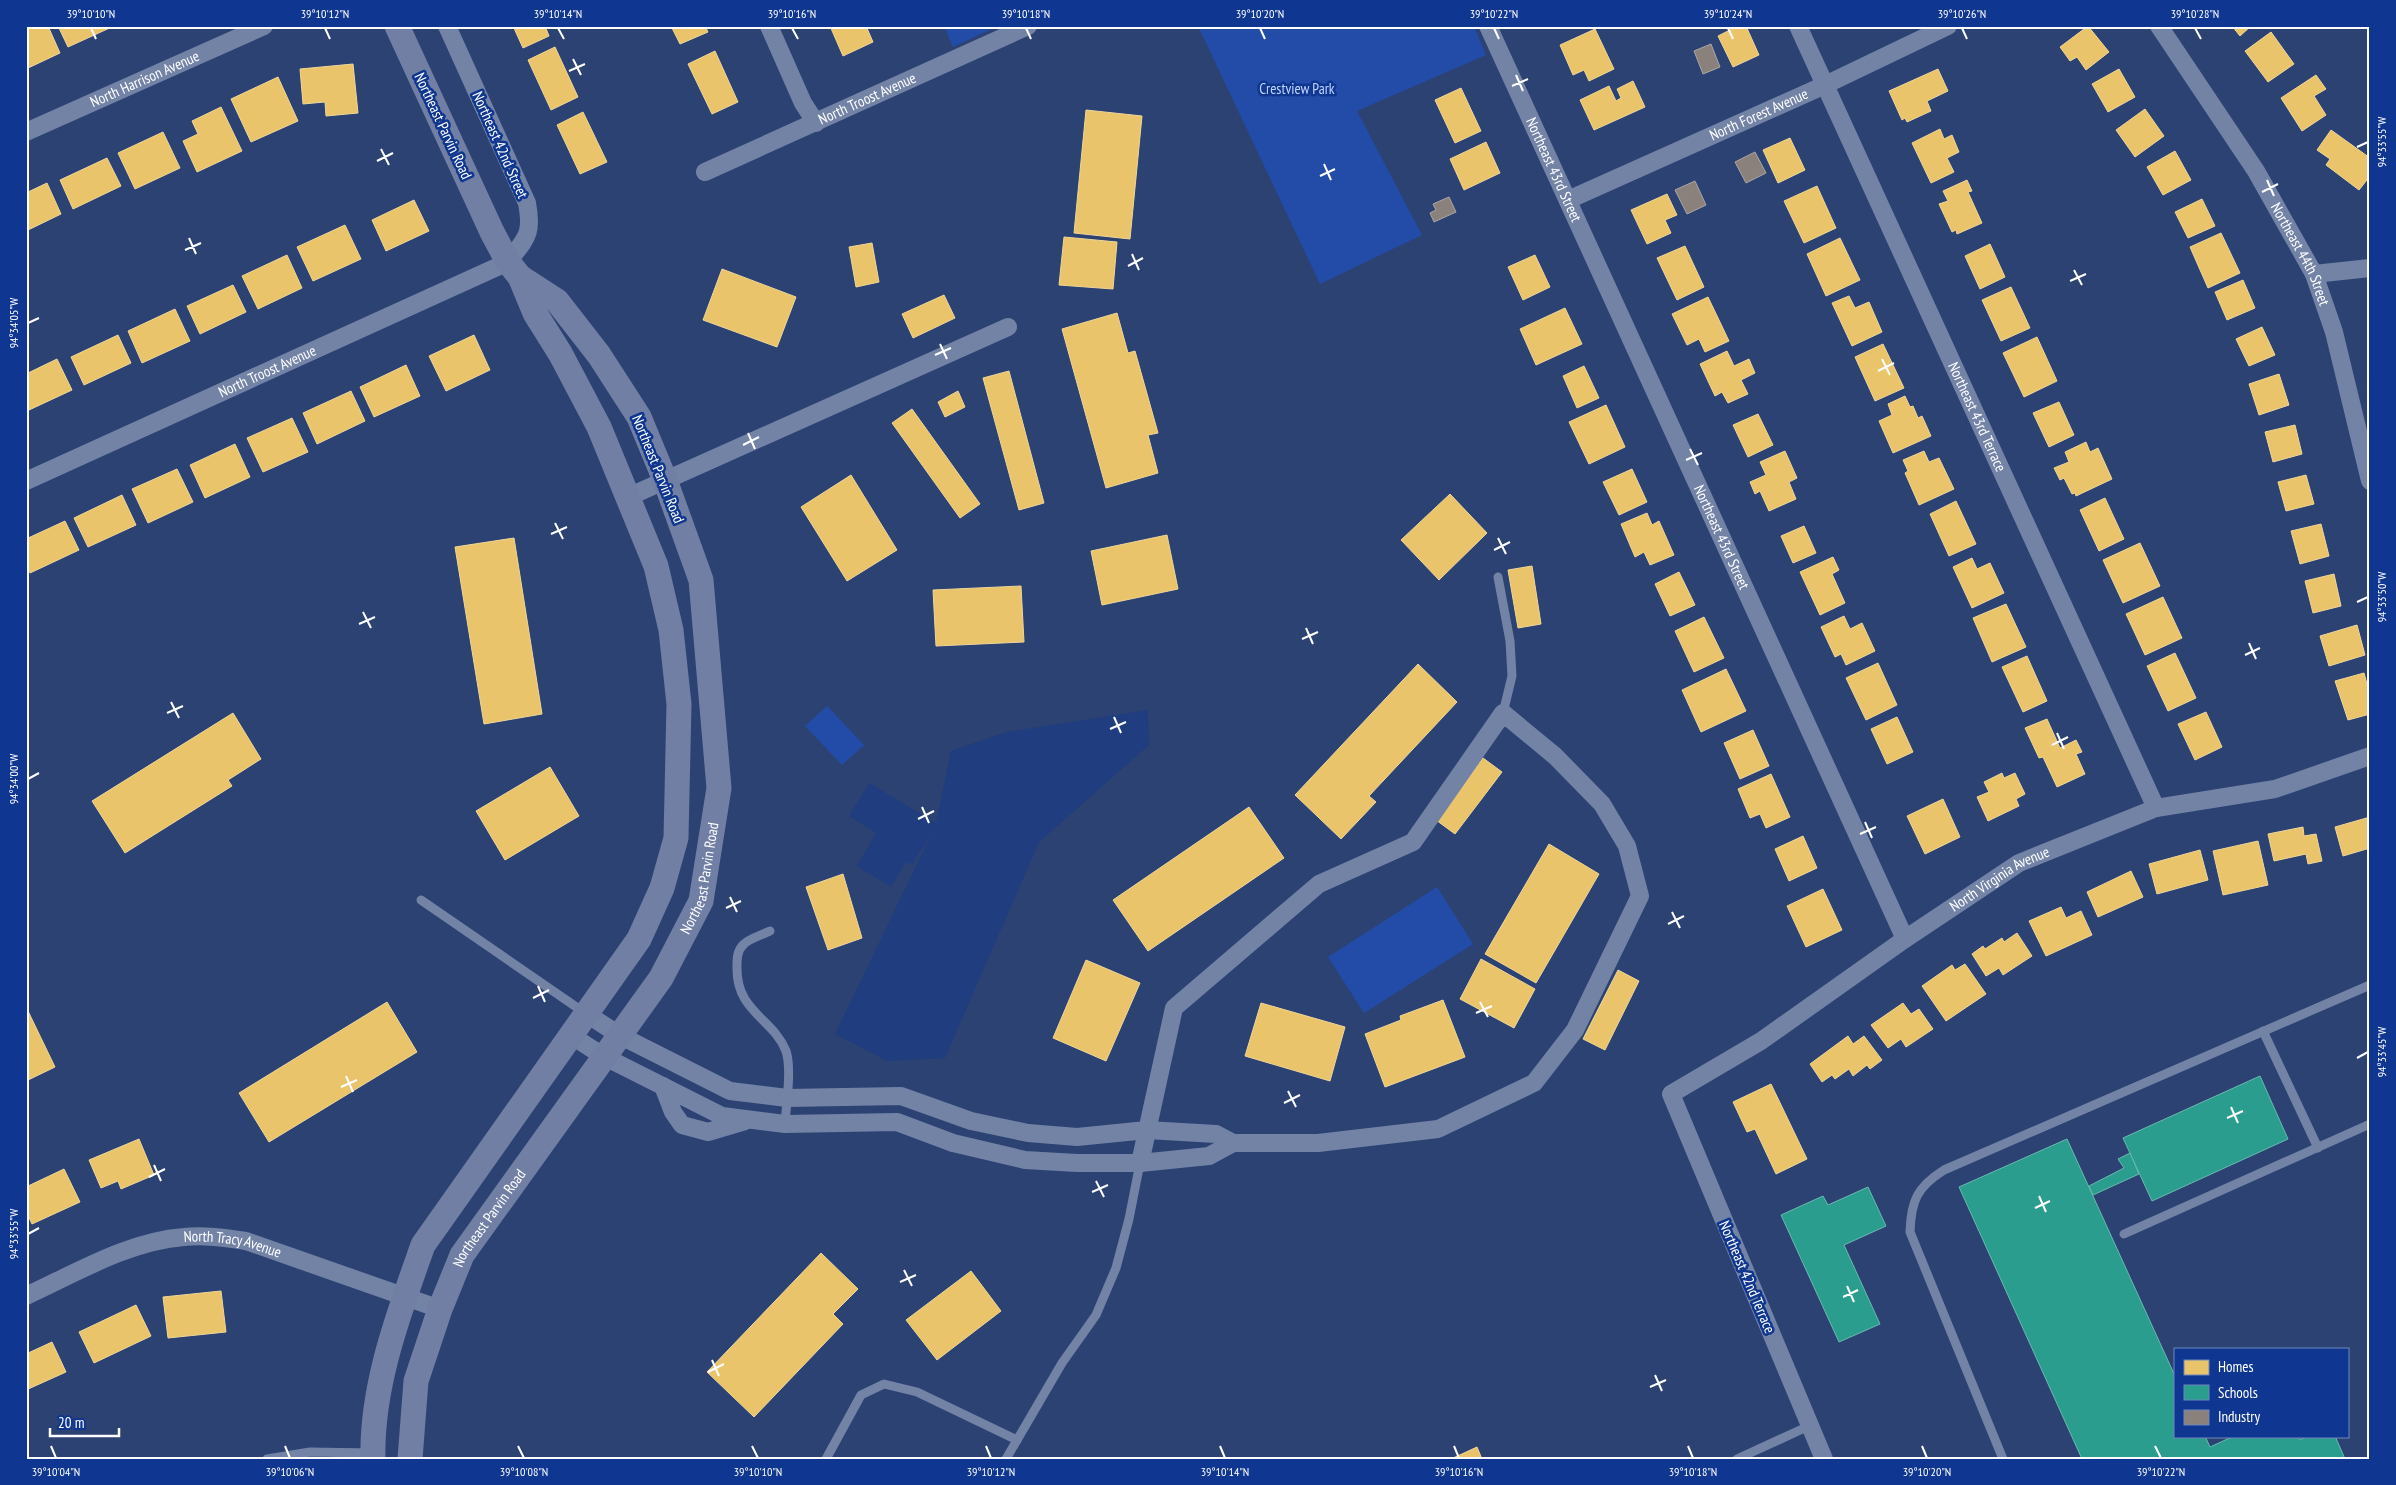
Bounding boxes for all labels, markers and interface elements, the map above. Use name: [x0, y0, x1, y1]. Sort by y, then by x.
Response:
text: 39°10'10"N: [67, 6, 115, 21]
text: 39°10'12"N: [301, 6, 349, 21]
text: 39°10'14"N: [534, 6, 582, 21]
text: 39°10'16"N: [768, 6, 816, 21]
text: 39°10'18"N: [1002, 6, 1050, 21]
text: 39°10'20"N: [1236, 6, 1284, 21]
text: 39°10'22"N: [1470, 6, 1518, 21]
text: 39°10'24"N: [1704, 6, 1752, 21]
text: 39°10'26"N: [1938, 6, 1986, 21]
text: 39°10'28"N: [2171, 6, 2219, 21]
street label: North Harrison Avenue: [87, 46, 202, 111]
street label: North Troost Avenue: [815, 68, 919, 129]
street label: Northeast Parvin Road: [410, 70, 476, 182]
park label: Crestview Park: [1259, 79, 1335, 98]
street label: North Forest Avenue: [1706, 84, 1811, 144]
street label: Northeast 42nd Street: [468, 88, 533, 201]
street label: Northeast 43rd Street: [1522, 114, 1586, 225]
text: 94°33'55"W: [2374, 117, 2389, 167]
street label: Northeast 44th Street: [2267, 199, 2334, 308]
text: 94°34'05"W: [6, 298, 21, 348]
street label: North Troost Avenue: [215, 341, 319, 401]
street label: Northeast 43rd Terrace: [1944, 359, 2011, 475]
street label: Northeast Parvin Road: [628, 412, 689, 526]
street label: Northeast 43rd Street: [1690, 482, 1754, 592]
text: 94°33'50"W: [2374, 572, 2389, 622]
text: 94°34'00"W: [6, 754, 21, 804]
street label: Northeast Parvin Road: [676, 821, 722, 937]
street label: North Virginia Avenue: [1946, 842, 2052, 916]
text: 94°33'45"W: [2374, 1027, 2389, 1077]
street label: Northeast Parvin Road: [448, 1165, 530, 1270]
text: 94°33'55"W: [6, 1209, 21, 1259]
street label: Northeast 42nd Terrace: [1715, 1218, 1780, 1336]
street label: North Tracy Avenue: [183, 1226, 284, 1262]
legend: [2174, 1348, 2348, 1438]
text: Homes: [2218, 1357, 2254, 1376]
text: Schools: [2218, 1383, 2258, 1402]
scale bar: [50, 1405, 119, 1437]
text: Industry: [2218, 1407, 2260, 1426]
text: 20 m: [58, 1413, 84, 1432]
text: 39°10'04"N: [32, 1464, 80, 1479]
text: 39°10'06"N: [266, 1464, 314, 1479]
text: 39°10'08"N: [500, 1464, 548, 1479]
text: 39°10'10"N: [734, 1464, 782, 1479]
text: 39°10'12"N: [967, 1464, 1015, 1479]
text: 39°10'14"N: [1201, 1464, 1249, 1479]
text: 39°10'16"N: [1435, 1464, 1483, 1479]
text: 39°10'18"N: [1669, 1464, 1717, 1479]
text: 39°10'20"N: [1903, 1464, 1951, 1479]
text: 39°10'22"N: [2137, 1464, 2185, 1479]

